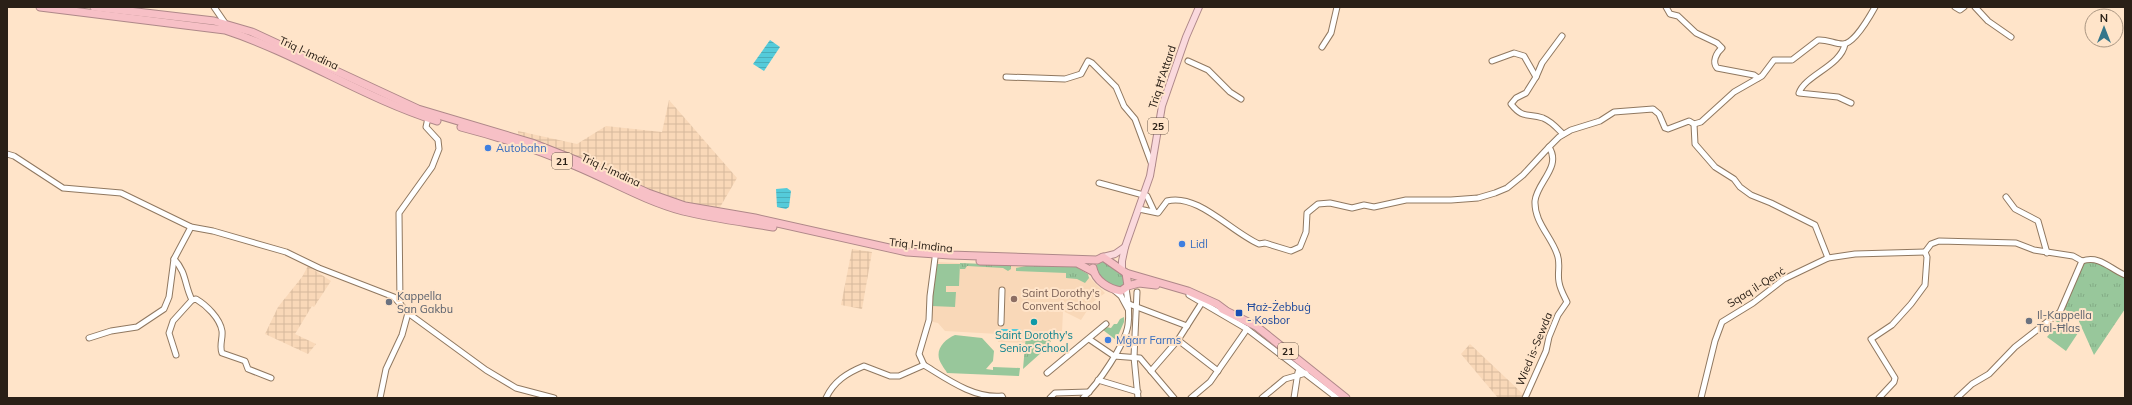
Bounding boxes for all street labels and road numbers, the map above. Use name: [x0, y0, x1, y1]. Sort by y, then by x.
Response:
street label: Triq l-Imdina: [277, 33, 341, 73]
street label: Triq Ħ'Attard: [1145, 44, 1179, 110]
road number: 25: [1148, 118, 1168, 134]
street label: Triq l-Imdina: [579, 150, 643, 190]
road number: 21: [552, 153, 572, 169]
street label: Triq l-Imdina: [888, 235, 954, 255]
street label: Sqaq il-Qenċ: [1724, 263, 1788, 310]
street label: Wied is-Sewda: [1513, 310, 1555, 388]
road number: 21: [1278, 343, 1298, 359]

